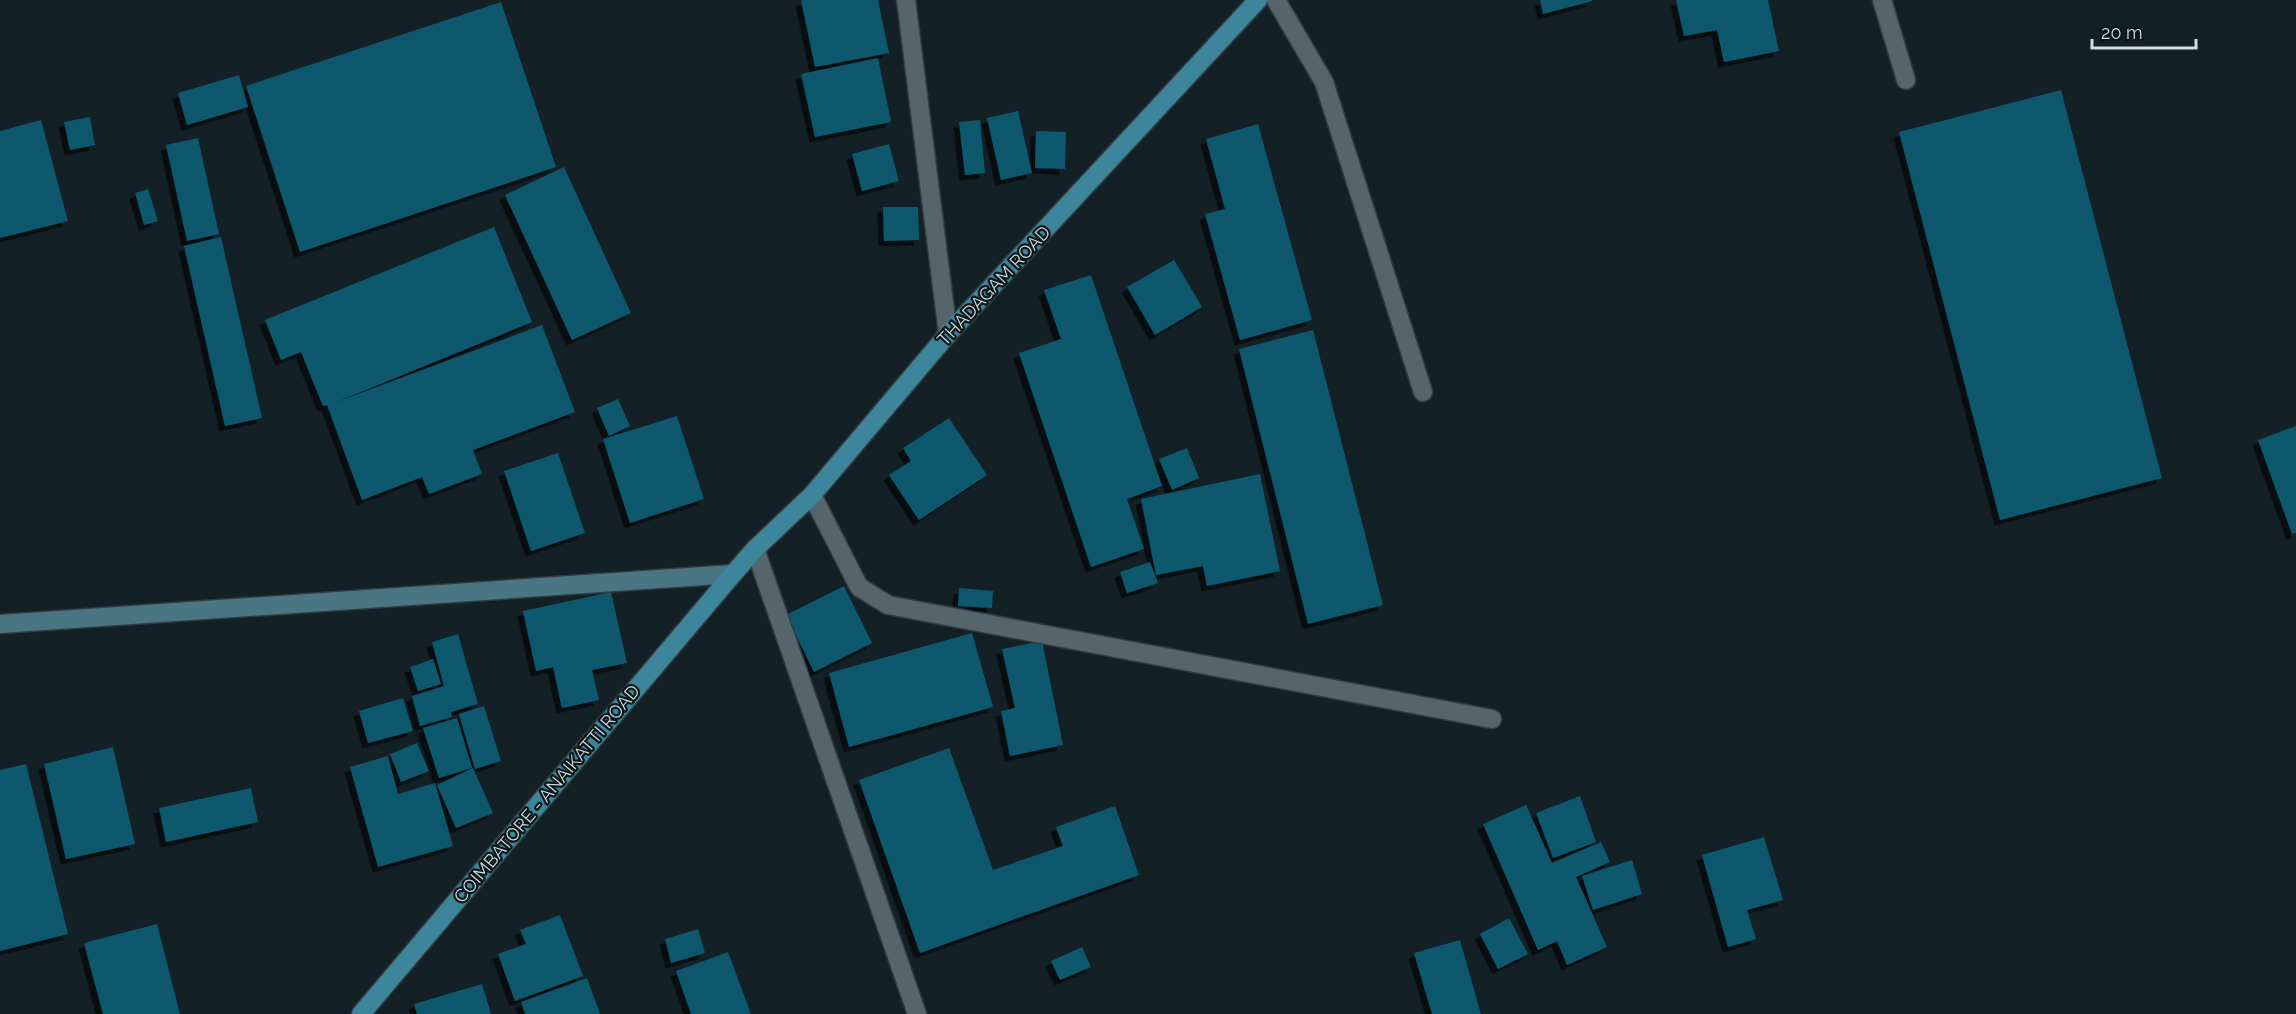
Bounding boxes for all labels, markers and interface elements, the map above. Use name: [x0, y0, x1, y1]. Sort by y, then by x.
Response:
scale bar: [2092, 12, 2196, 50]
text: 20 m: [2101, 22, 2143, 43]
street label: THADAGAM ROAD: [933, 221, 1055, 350]
street label: COIMBATORE - ANAIKATTI ROAD: [449, 680, 644, 907]

